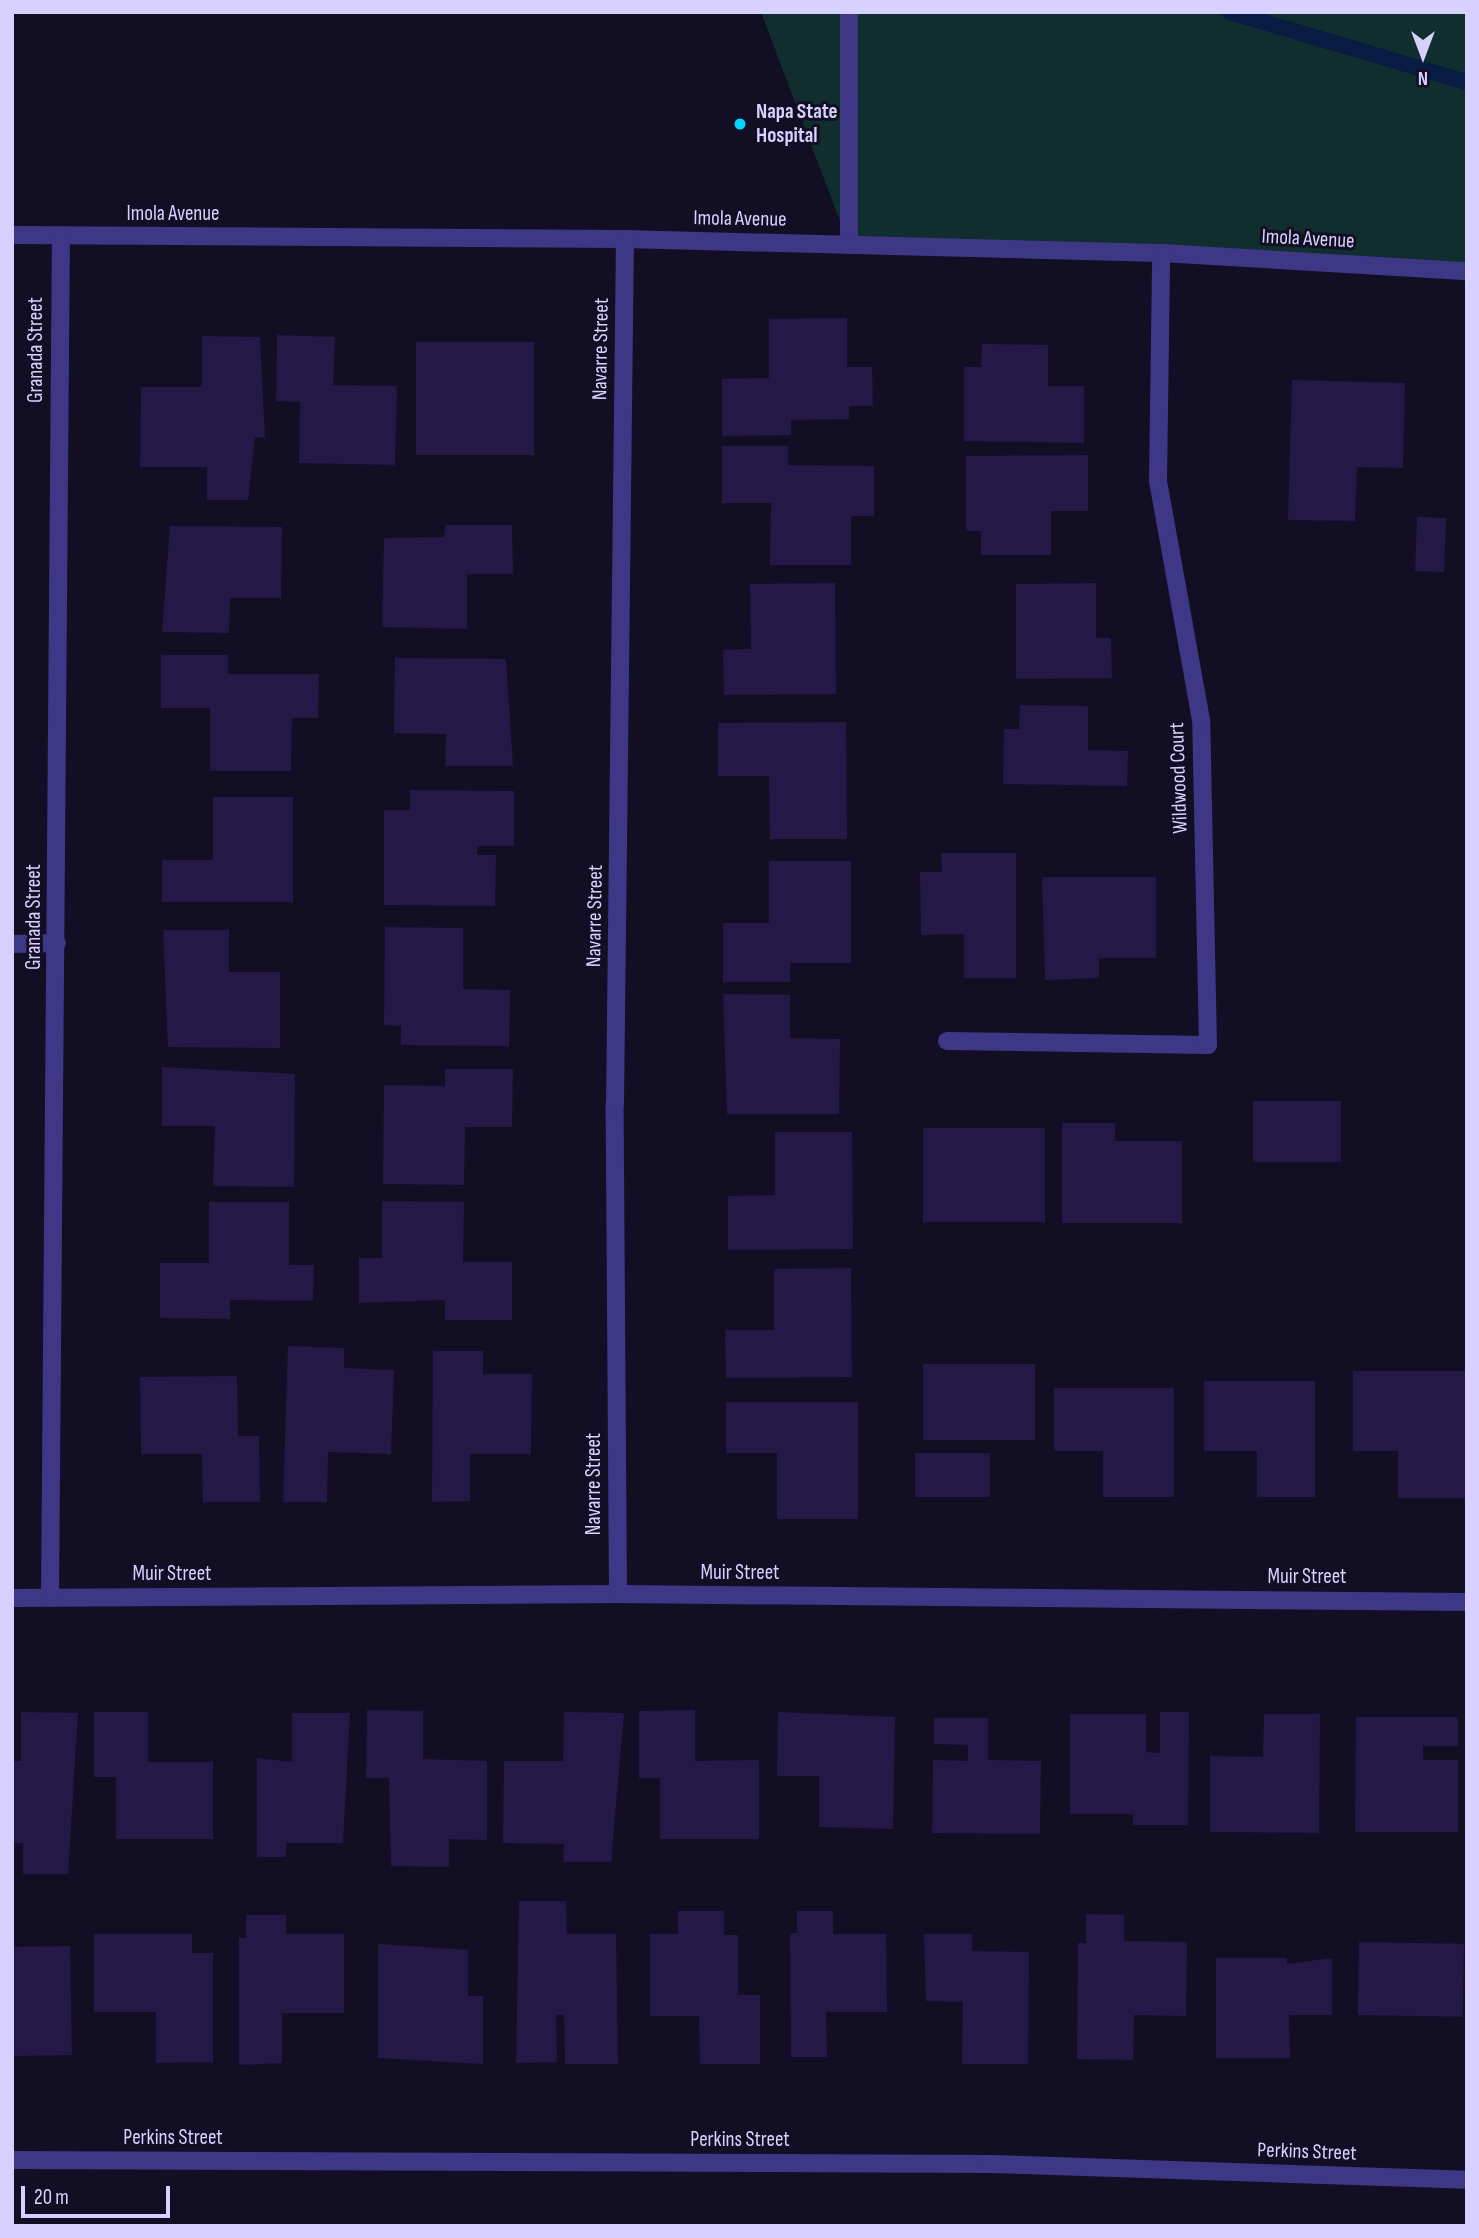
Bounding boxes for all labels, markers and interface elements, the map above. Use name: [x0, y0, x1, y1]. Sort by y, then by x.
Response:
north arrow: [1388, 21, 1458, 91]
text: N: [1418, 66, 1428, 89]
place label: Napa State Hospital: [756, 99, 838, 149]
marker: Napa State Hospital: [730, 114, 750, 134]
street label: Imola Avenue: [126, 201, 220, 227]
street label: Imola Avenue: [693, 206, 787, 232]
street label: Imola Avenue: [1261, 224, 1355, 254]
street label: Granada Street: [23, 297, 49, 403]
street label: Navarre Street: [588, 298, 614, 400]
street label: Wildwood Court: [1164, 722, 1194, 834]
street label: Granada Street: [21, 864, 47, 970]
street label: Navarre Street: [582, 865, 608, 967]
street label: Navarre Street: [581, 1433, 607, 1535]
street label: Muir Street: [701, 1560, 779, 1586]
street label: Muir Street: [133, 1561, 211, 1587]
street label: Muir Street: [1268, 1564, 1346, 1590]
street label: Perkins Street: [123, 2125, 223, 2151]
street label: Perkins Street: [690, 2127, 790, 2153]
street label: Perkins Street: [1257, 2138, 1357, 2166]
scale bar: [24, 2172, 173, 2216]
text: 20 m: [34, 2185, 69, 2210]

